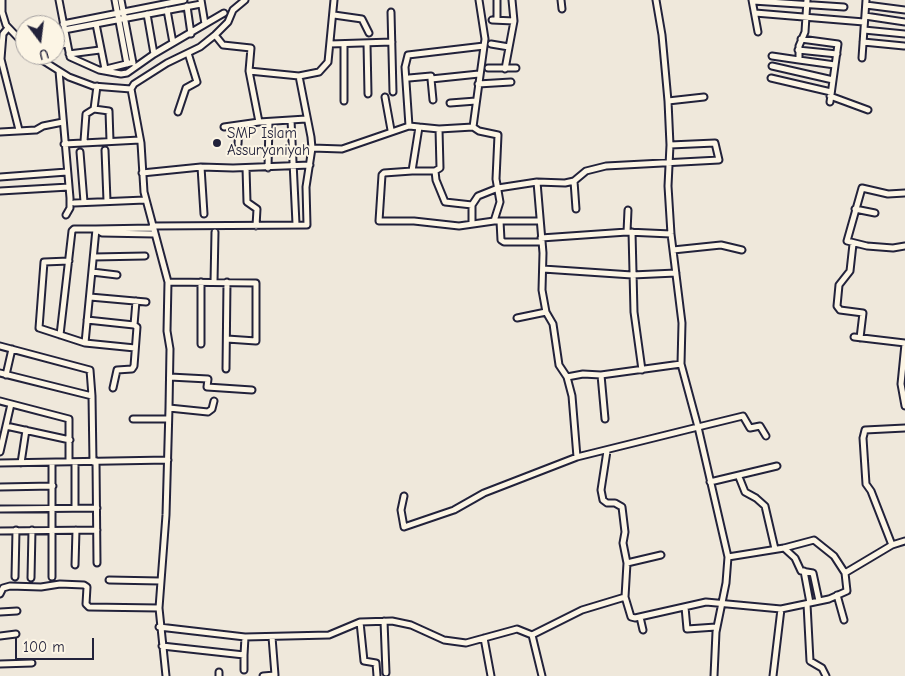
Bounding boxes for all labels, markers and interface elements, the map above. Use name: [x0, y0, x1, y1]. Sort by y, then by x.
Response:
north arrow: [15, 15, 65, 65]
text: U: [37, 45, 50, 63]
place label: SMP Islam Assuryaniyah: [227, 125, 310, 160]
marker: SMP Islam Assuryaniyah: [211, 137, 223, 149]
scale bar: [18, 628, 96, 660]
text: 100 m: [23, 638, 65, 656]

